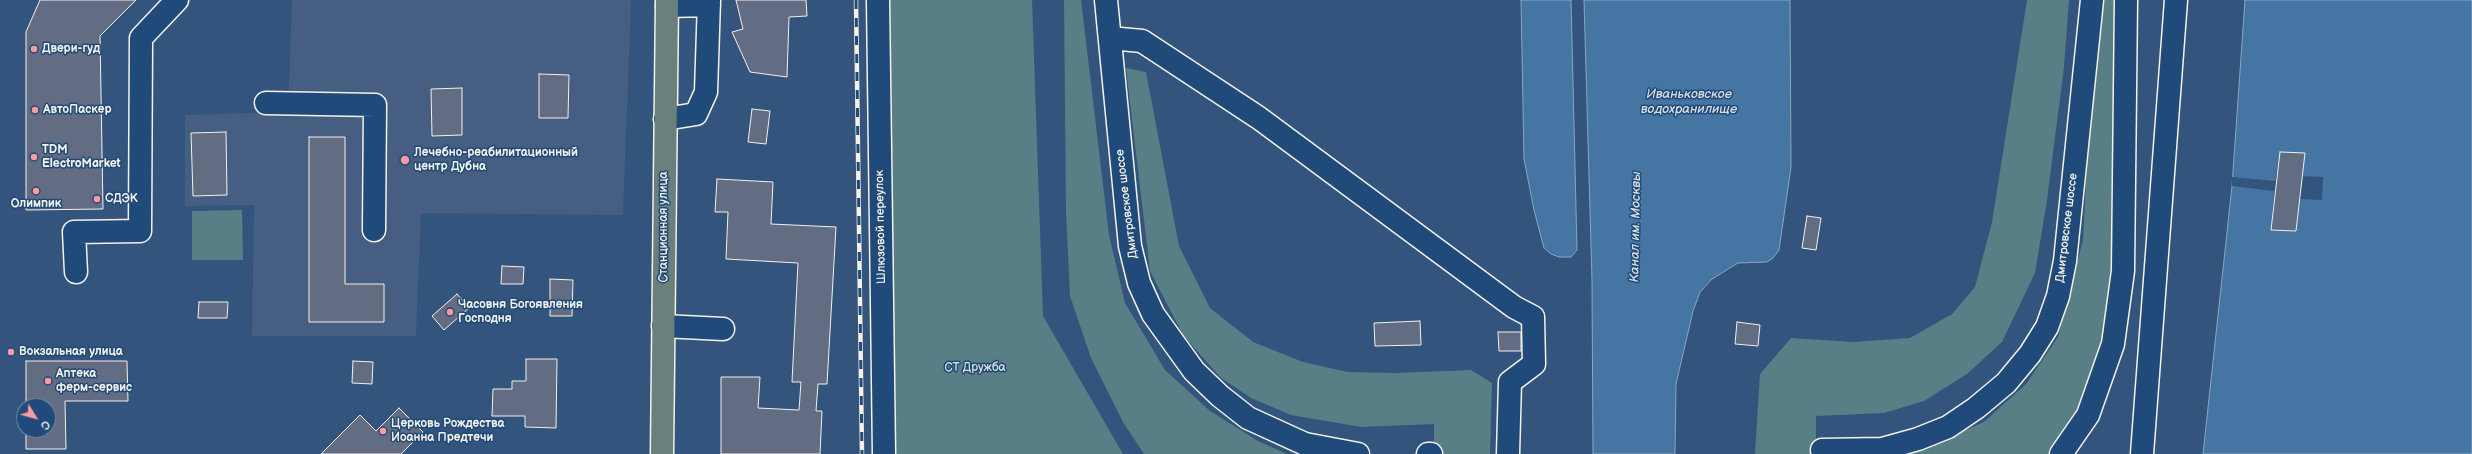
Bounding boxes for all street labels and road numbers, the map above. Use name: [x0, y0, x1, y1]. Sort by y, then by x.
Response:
street label: Дмитровское шоссе: [1113, 148, 1141, 260]
street label: Шлюзовой переулок: [873, 170, 889, 284]
street label: Станционная улица: [657, 171, 671, 283]
street label: Дмитровское шоссе: [2053, 172, 2081, 284]

